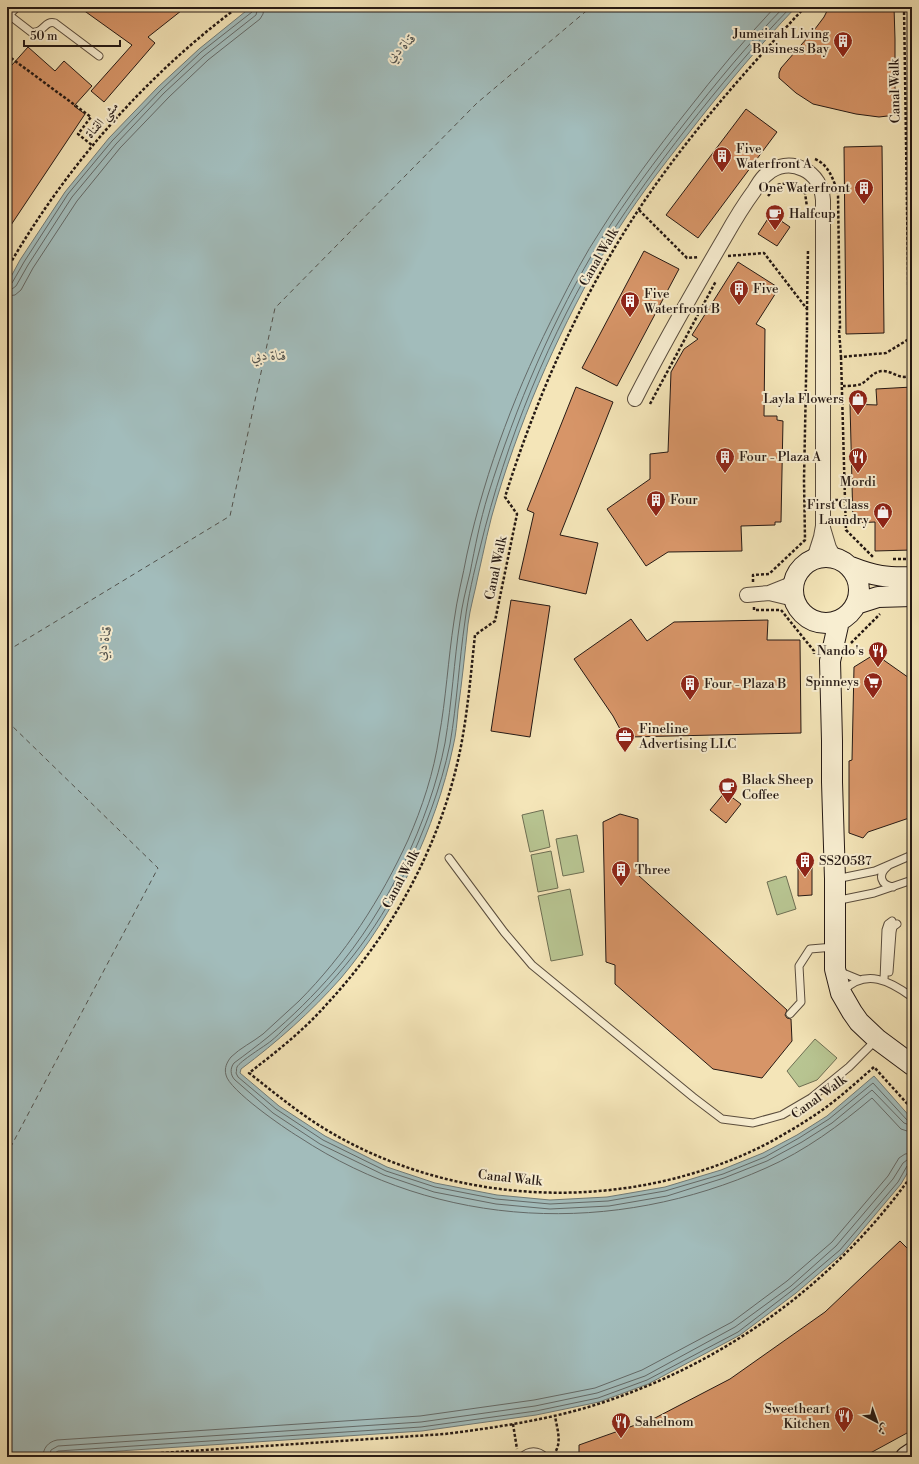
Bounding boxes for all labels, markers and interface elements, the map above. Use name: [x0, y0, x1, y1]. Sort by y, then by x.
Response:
scale bar: [24, 22, 120, 48]
place label: Jumeirah Living Business Bay: [732, 26, 830, 57]
text: 50 m: [30, 29, 58, 44]
water label: قناة دبي: [382, 29, 421, 68]
building icon: Jumeirah Living Business Bay: [832, 30, 854, 58]
street label: Canal Walk: [886, 57, 904, 123]
street label: مشي القناة: [82, 98, 125, 144]
place label: Five Waterfront A: [735, 141, 813, 172]
building icon: Five Waterfront A: [711, 145, 733, 173]
building icon: One Waterfront: [853, 177, 875, 205]
place label: One Waterfront: [758, 180, 850, 196]
cafe icon: Halfcup: [764, 203, 786, 231]
place label: Halfcup: [789, 206, 836, 222]
street label: Canal Walk: [576, 224, 623, 289]
building icon: Five: [728, 278, 750, 306]
place label: Five: [753, 281, 779, 297]
place label: Five Waterfront B: [643, 286, 720, 317]
building icon: Five Waterfront B: [619, 290, 641, 318]
water label: قناة دبي: [251, 347, 287, 367]
shop icon: Layla Flowers: [847, 388, 869, 416]
place label: Layla Flowers: [763, 391, 844, 407]
building icon: Four - Plaza A: [714, 446, 736, 474]
restaurant icon: Mordi: [847, 446, 869, 474]
place label: Four - Plaza A: [739, 449, 822, 465]
place label: Mordi: [840, 474, 876, 490]
building icon: Four: [645, 489, 667, 517]
place label: Four: [670, 492, 698, 508]
place label: First Class Laundry: [807, 497, 870, 528]
shop icon: First Class Laundry: [872, 501, 894, 529]
street label: Canal Walk: [481, 534, 511, 601]
water label: قناة دبي: [92, 624, 118, 663]
restaurant icon: Nando's: [867, 640, 889, 668]
place label: Nando's: [817, 643, 864, 659]
supermarket icon: Spinneys: [862, 671, 884, 699]
building icon: Four - Plaza B: [679, 673, 701, 701]
place label: Spinneys: [806, 674, 859, 690]
place label: Four - Plaza B: [704, 676, 786, 692]
place label: Fineline Advertising LLC: [638, 721, 736, 752]
office icon: Fineline Advertising LLC: [614, 725, 636, 753]
place label: Black Sheep Coffee: [741, 772, 813, 803]
cafe icon: Black Sheep Coffee: [717, 776, 739, 804]
street label: Canal Walk: [379, 846, 424, 911]
building icon: SS20587: [794, 850, 816, 878]
place label: SS20587: [819, 853, 872, 869]
building icon: Three: [610, 859, 632, 887]
place label: Three: [635, 862, 671, 878]
street label: Canal Walk: [788, 1071, 851, 1122]
street label: Canal Walk: [477, 1167, 544, 1189]
place label: Sweetheart Kitchen: [764, 1401, 830, 1432]
north arrow: [857, 1402, 897, 1442]
restaurant icon: Sweetheart Kitchen: [833, 1405, 855, 1433]
restaurant icon: Sahelnom: [610, 1411, 632, 1439]
place label: Sahelnom: [635, 1414, 694, 1430]
text: ش: [874, 1420, 892, 1438]

